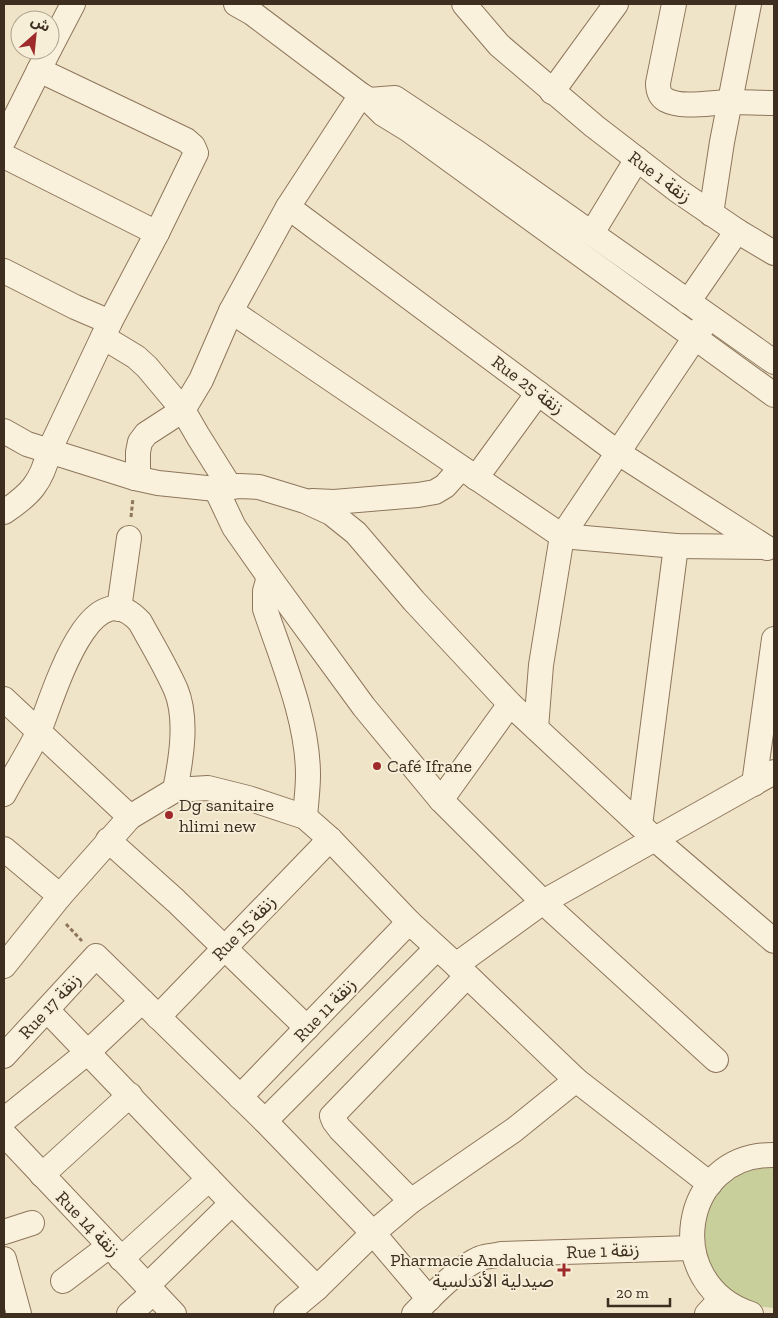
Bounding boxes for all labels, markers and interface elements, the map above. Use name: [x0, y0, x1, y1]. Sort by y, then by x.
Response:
north arrow: [10, 10, 60, 60]
text: ش: [28, 12, 53, 36]
street label: Rue 1 زنقة: [624, 146, 696, 208]
street label: Rue 25 زنقة: [487, 351, 569, 419]
place label: Café Ifrane: [387, 755, 472, 777]
marker: Café Ifrane: [371, 760, 383, 772]
place label: Dg sanitaire hlimi new: [179, 794, 274, 837]
marker: Dg sanitaire hlimi new: [163, 809, 175, 821]
street label: Rue 15 زنقة: [207, 891, 281, 965]
street label: Rue 17 زنقة: [14, 969, 86, 1043]
street label: Rue 11 زنقة: [289, 973, 361, 1047]
street label: Rue 14 زنقة: [51, 1186, 125, 1262]
street label: Rue 1 زنقة: [566, 1239, 640, 1263]
place label: Pharmacie Andalucia صيدلية الأندلسية: [390, 1249, 554, 1292]
marker: Pharmacie Andalucia صيدلية الأندلسية: [558, 1264, 570, 1276]
scale bar: [608, 1276, 670, 1308]
text: 20 m: [616, 1284, 649, 1302]

